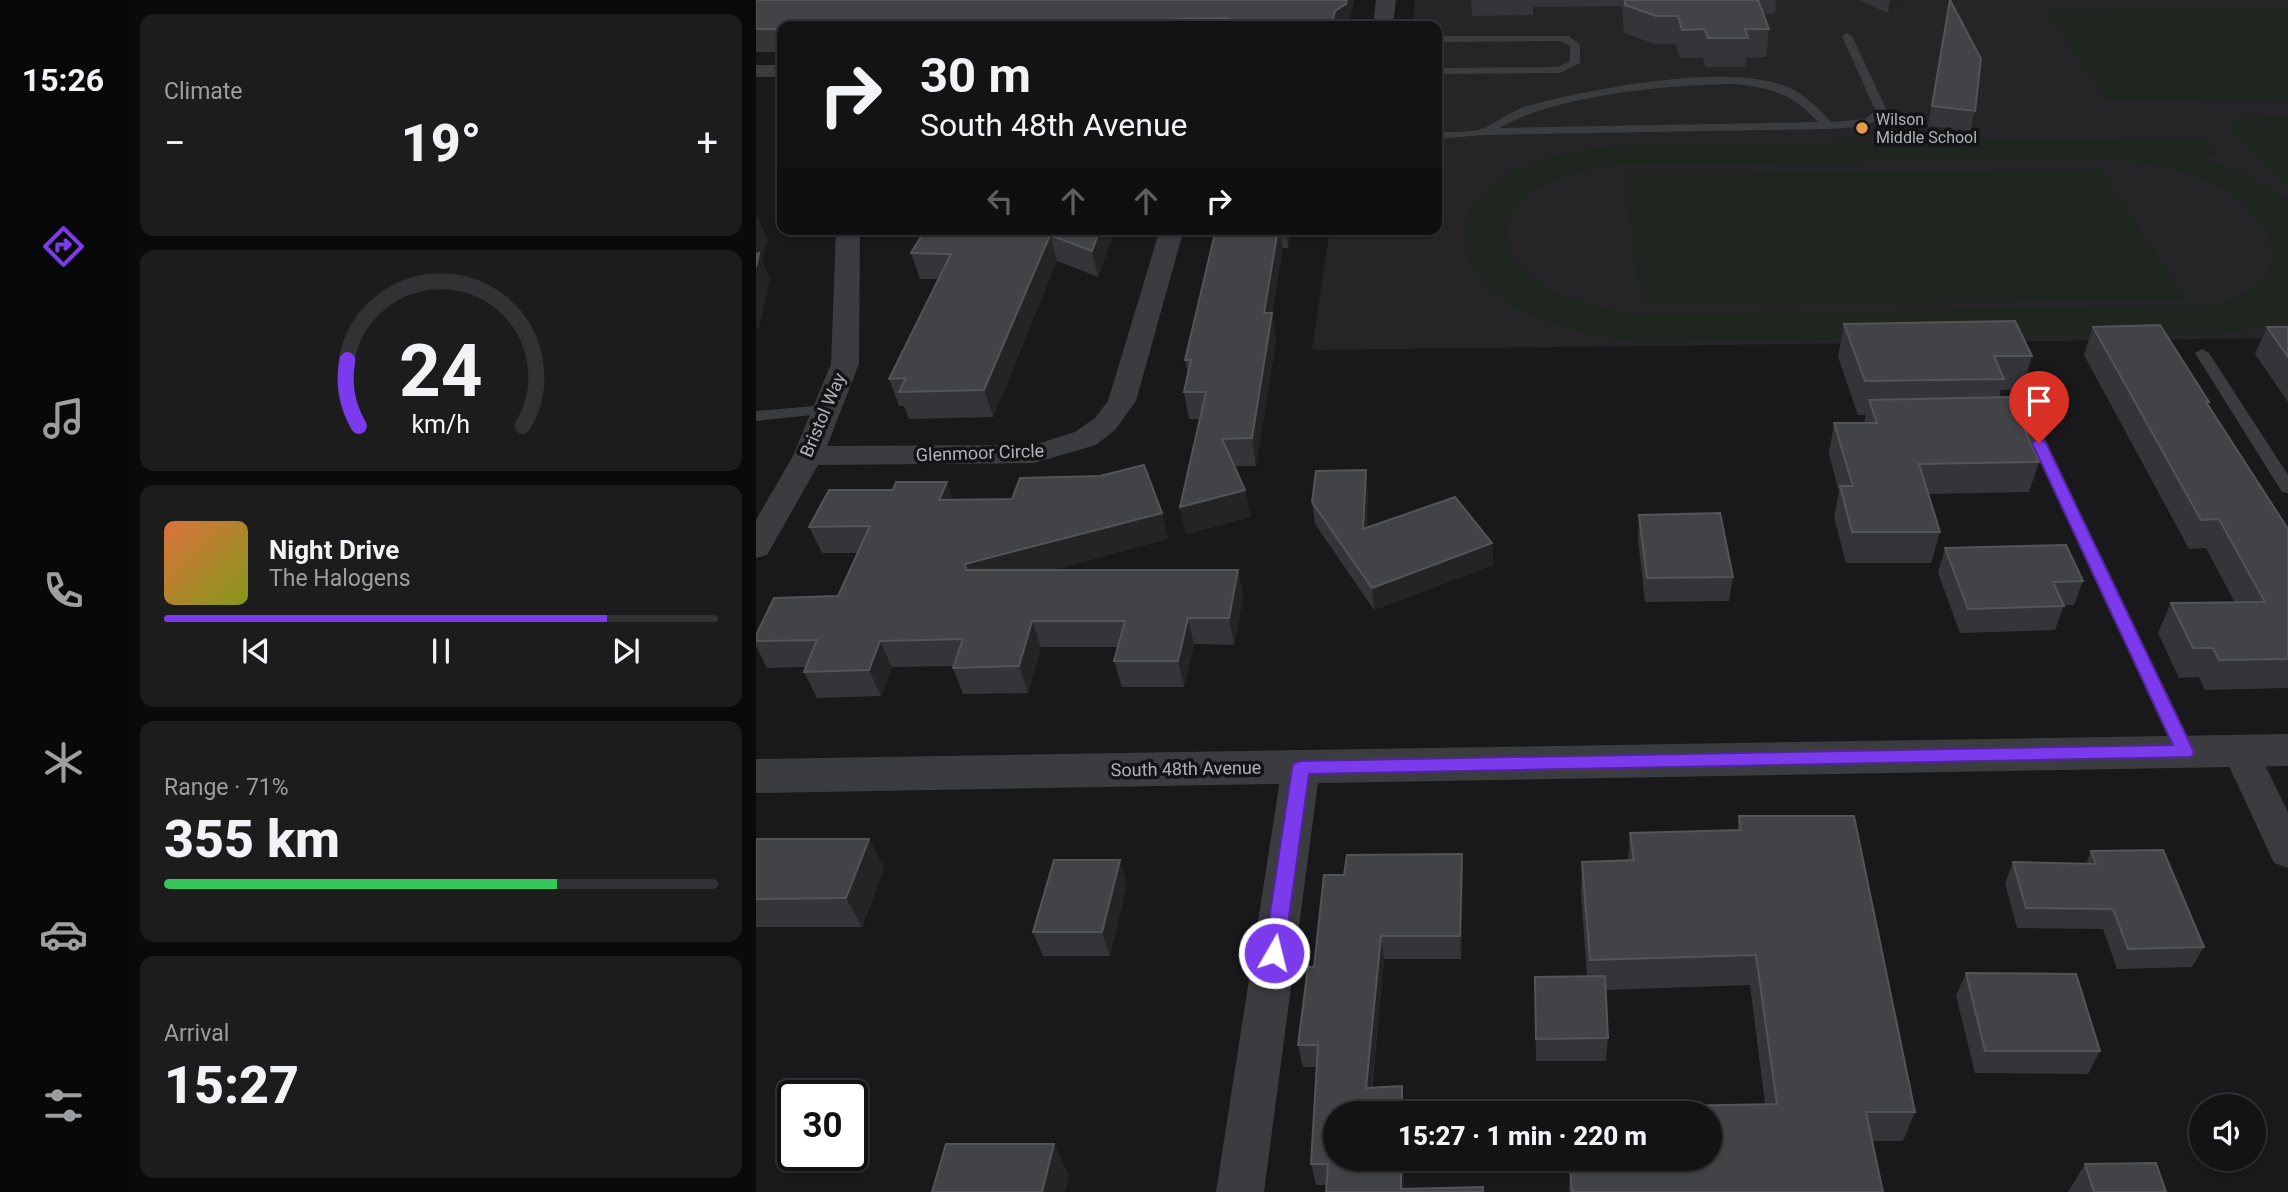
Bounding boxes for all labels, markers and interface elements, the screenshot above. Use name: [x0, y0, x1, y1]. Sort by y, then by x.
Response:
text: 30 m: [920, 47, 1031, 104]
icon: right: [805, 49, 896, 140]
text: 15:26: [22, 61, 104, 99]
text: Climate: [164, 78, 243, 105]
text: South 48th Avenue: [920, 106, 1188, 144]
place label: Wilson Middle School: [1876, 110, 1977, 147]
text: 19°: [401, 113, 481, 174]
marker: Wilson Middle School: [1854, 120, 1870, 136]
text: −: [164, 121, 186, 165]
text: +: [696, 121, 718, 165]
icon: left: [981, 182, 1019, 220]
icon: ahead: [1054, 182, 1092, 220]
icon: ahead: [1127, 182, 1165, 220]
icon: right: [1200, 182, 1238, 220]
icon: directions: [39, 222, 88, 271]
text: 24: [399, 329, 483, 415]
street label: Bristol Way: [795, 369, 850, 460]
pin: [2009, 371, 2069, 443]
icon: arrive: [2020, 382, 2058, 420]
icon: music: [39, 394, 88, 443]
text: km/h: [412, 410, 470, 439]
street label: Glenmoor Circle: [915, 440, 1044, 465]
text: Night Drive: [269, 535, 399, 565]
text: The Halogens: [269, 565, 411, 592]
icon: phone: [39, 566, 88, 615]
icon: previous: [237, 632, 275, 670]
icon: pause: [422, 632, 460, 670]
icon: next: [607, 632, 645, 670]
icon: climate: [39, 738, 88, 787]
street label: South 48th Avenue: [1111, 757, 1261, 780]
text: Range · 71%: [164, 774, 289, 801]
text: 355 km: [164, 809, 340, 870]
icon: car: [39, 910, 88, 959]
position arrow: [1237, 916, 1311, 990]
text: Arrival: [164, 1020, 229, 1047]
text: 15:27: [164, 1055, 299, 1116]
speed limit sign: 30: [777, 1080, 868, 1171]
icon: filters: [39, 1081, 88, 1130]
map controls: [2189, 1094, 2266, 1171]
button: sound: [2189, 1094, 2266, 1171]
text: 15:27 · 1 min · 220 m: [1398, 1121, 1647, 1151]

